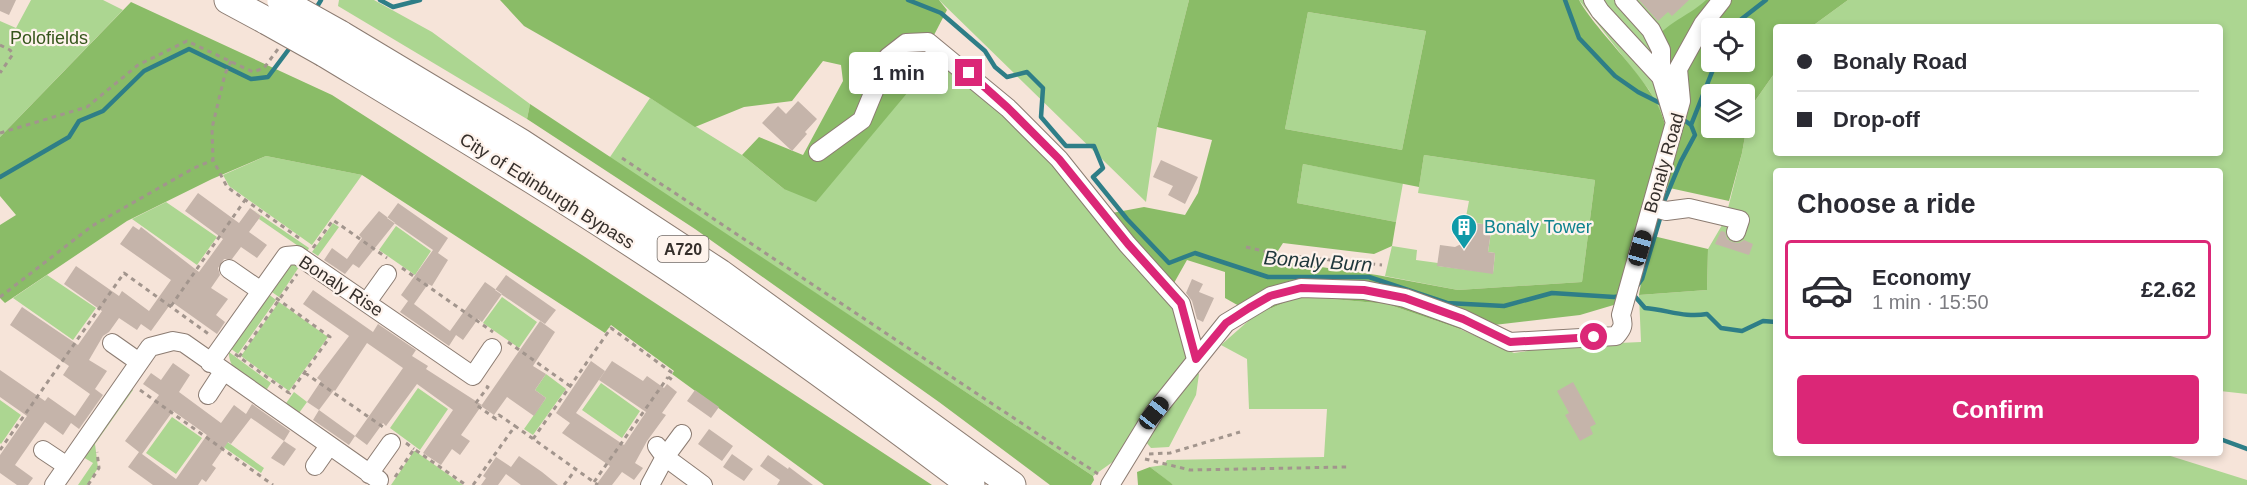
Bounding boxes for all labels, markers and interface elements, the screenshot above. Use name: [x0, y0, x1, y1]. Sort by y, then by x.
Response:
map controls: [1701, 18, 1755, 138]
button: locate: [1701, 18, 1755, 72]
park label: Polofields: [10, 28, 88, 48]
text: Bonaly Road: [1833, 49, 1967, 74]
callout: 1 min: [849, 52, 948, 94]
route end: [955, 59, 982, 86]
text: 1 min: [872, 62, 925, 84]
button: layers: [1701, 84, 1755, 138]
text: Drop-off: [1833, 107, 1920, 132]
street label: Bonaly Road: [1640, 111, 1688, 215]
street label: City of Edinburgh Bypass: [456, 129, 638, 253]
text: Choose a ride: [1797, 189, 1976, 219]
building icon: Bonaly Tower: [1449, 212, 1479, 250]
place label: Bonaly Tower: [1484, 217, 1592, 237]
car: [1626, 228, 1654, 268]
road number: A720: [658, 236, 708, 262]
water label: Bonaly Burn: [1263, 246, 1373, 276]
street label: Bonaly Rise: [295, 251, 387, 321]
icon: car: [1800, 263, 1854, 317]
text: Economy: [1872, 265, 1971, 290]
text: £2.62: [2141, 277, 2196, 302]
text: 1 min · 15:50: [1872, 291, 1989, 313]
route start: [1580, 323, 1607, 350]
button: Confirm: [1797, 375, 2199, 444]
car: [1136, 393, 1172, 433]

